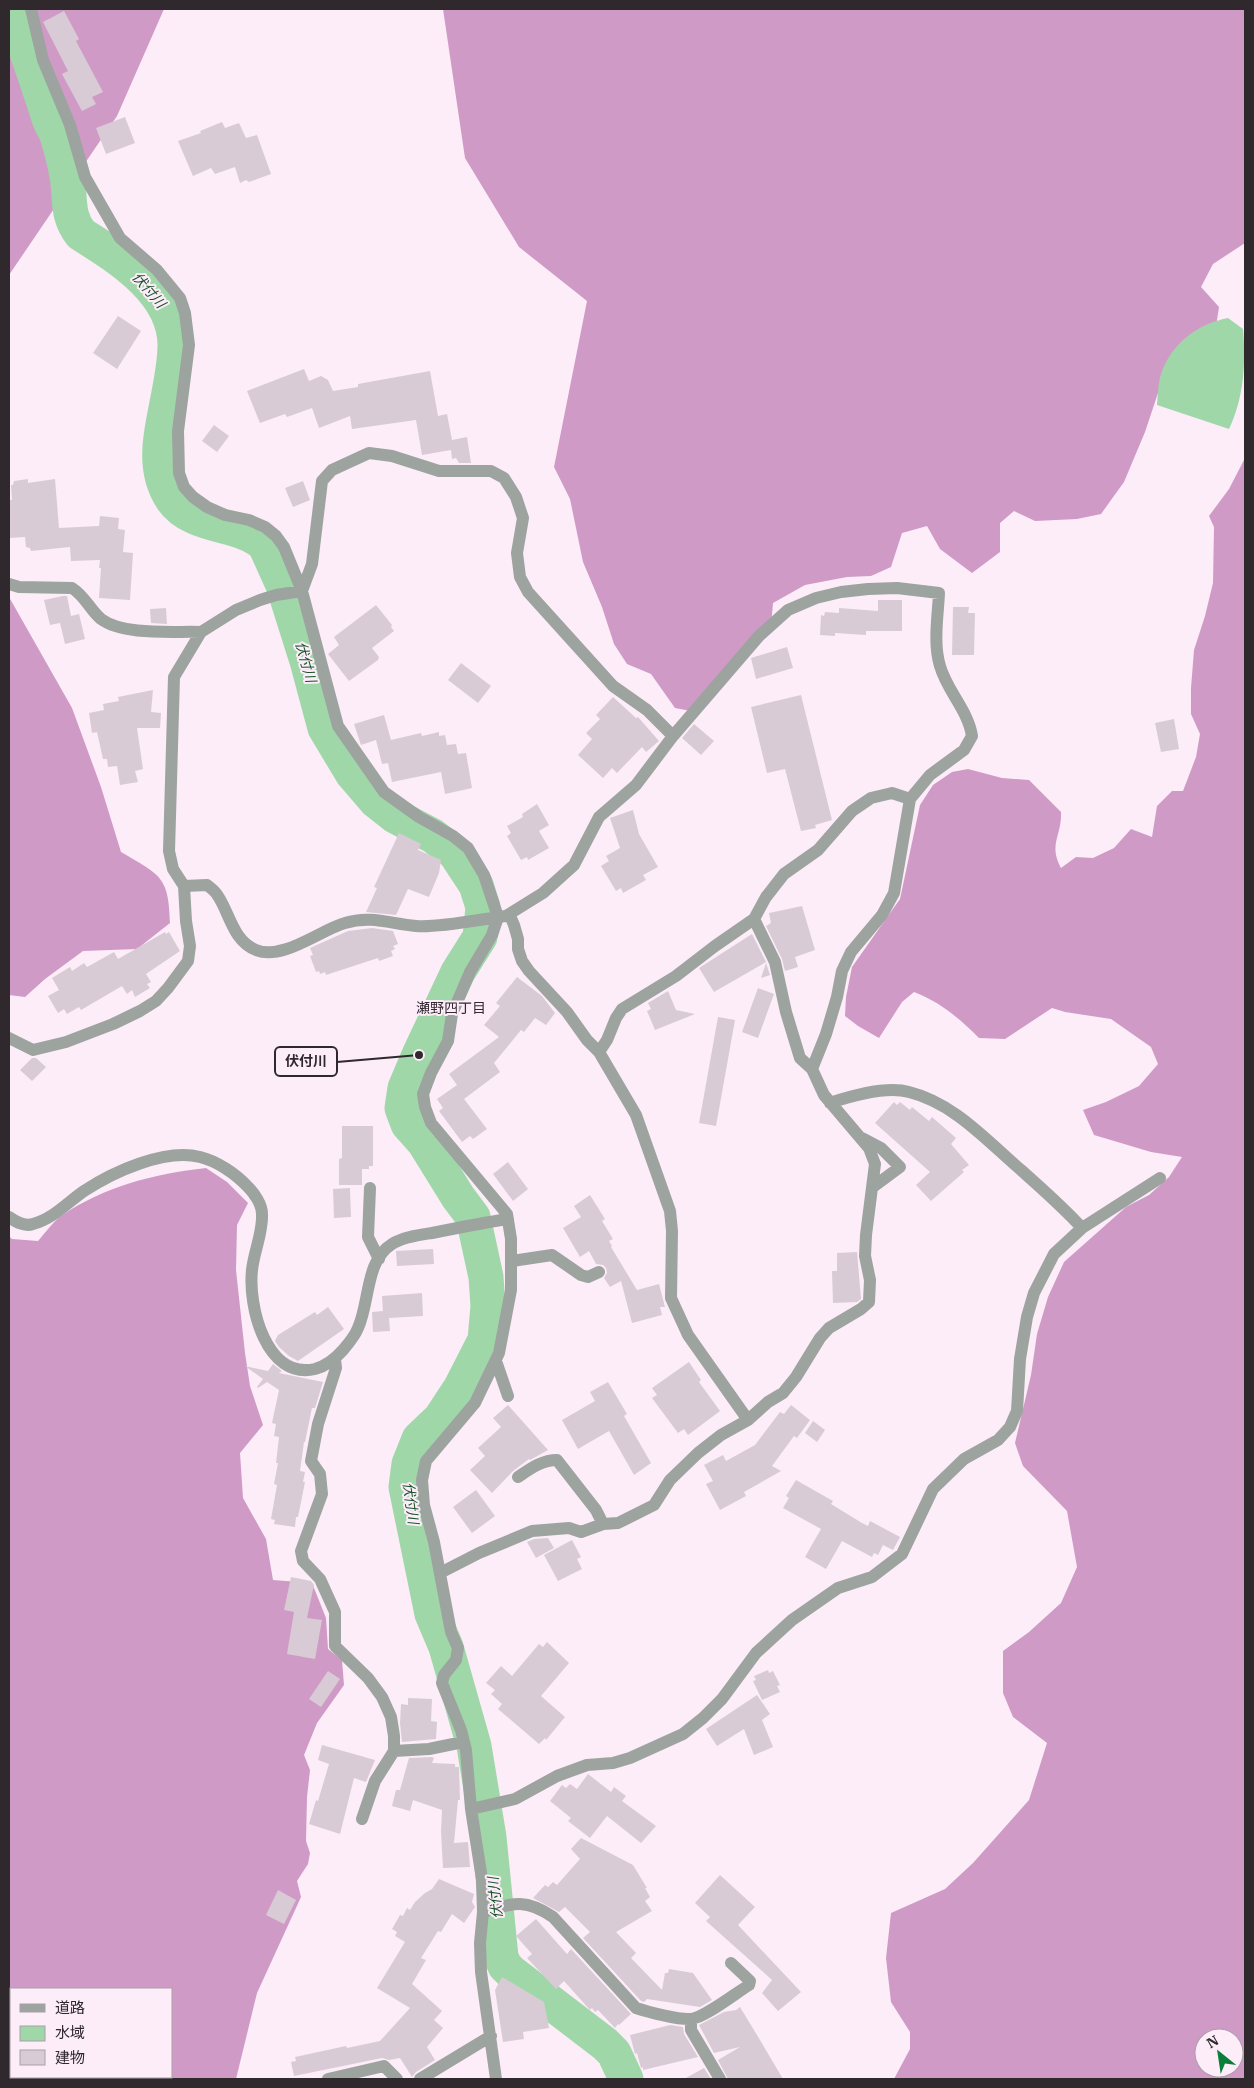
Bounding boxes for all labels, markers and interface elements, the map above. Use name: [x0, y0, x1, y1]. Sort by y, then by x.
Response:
water label: 伏付川: [128, 268, 171, 313]
water label: 伏付川: [292, 639, 321, 687]
district label: 瀬野四丁目: [416, 999, 486, 1017]
callout: 伏付川: [275, 1047, 337, 1076]
text: 伏付川: [285, 1052, 327, 1070]
water label: 伏付川: [399, 1481, 423, 1527]
water label: 伏付川: [484, 1874, 506, 1920]
legend: [10, 1988, 172, 2078]
text: 道路: [55, 1998, 85, 2017]
text: 水域: [55, 2023, 85, 2042]
north arrow: [1194, 2028, 1244, 2078]
text: N: [1203, 2031, 1222, 2052]
text: 建物: [55, 2048, 85, 2067]

